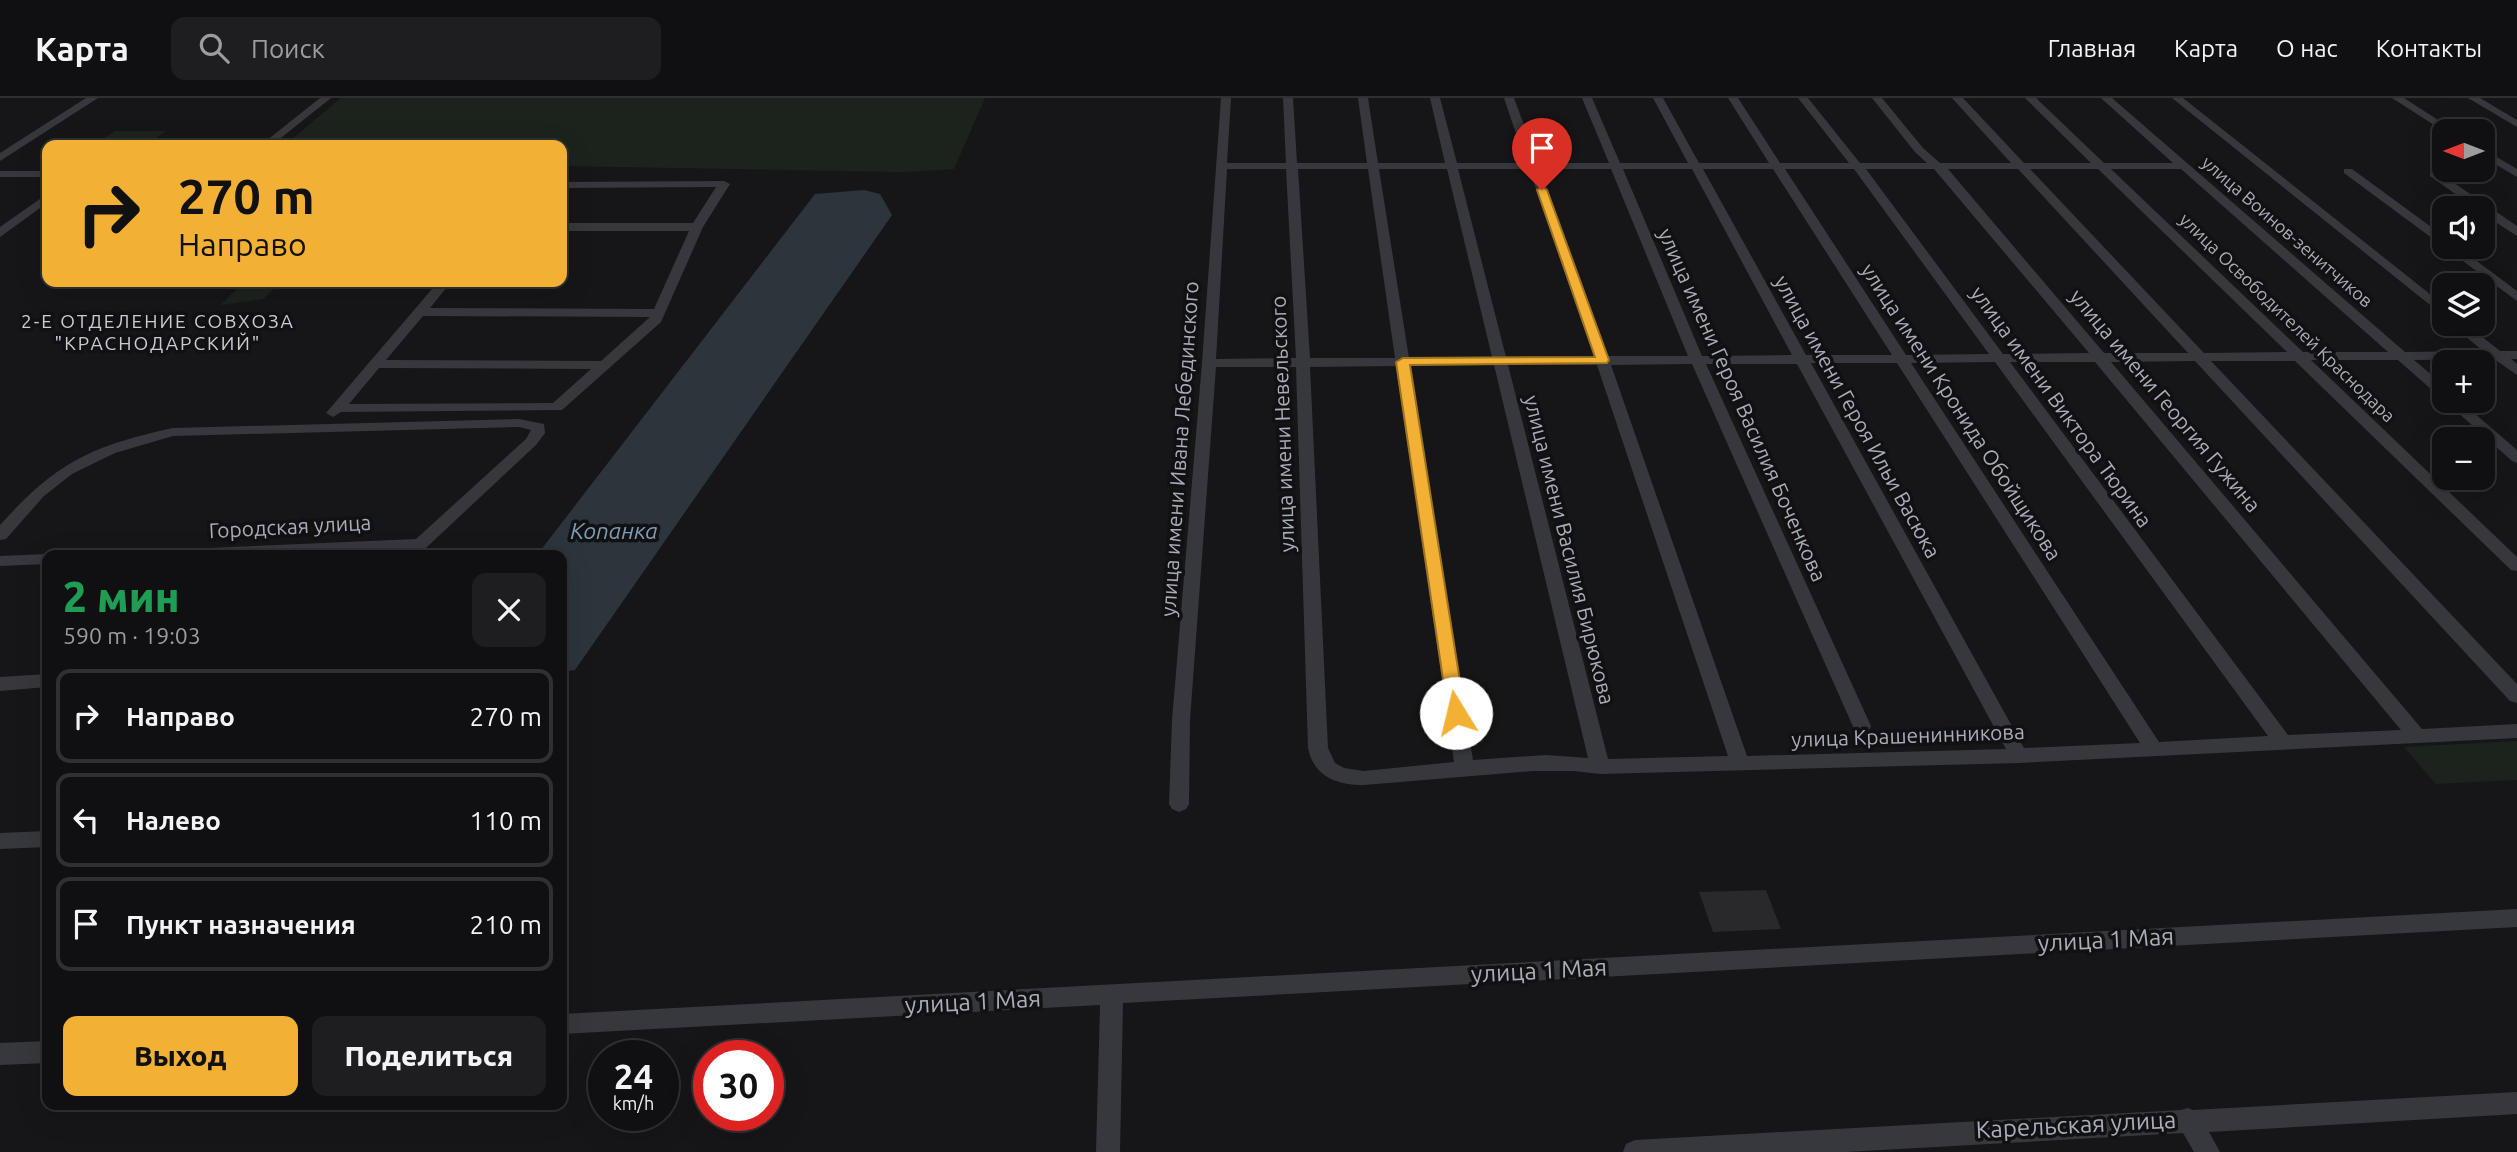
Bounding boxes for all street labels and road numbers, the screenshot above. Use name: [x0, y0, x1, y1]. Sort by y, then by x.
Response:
street label: улица Воинов-зенитчиков: [2198, 152, 2377, 311]
street label: улица Освободителей Краснодара: [2176, 209, 2399, 426]
street label: улица имени Героя Василия Боченкова: [1654, 224, 1832, 585]
street label: улица имени Кронида Обойщикова: [1857, 259, 2067, 564]
street label: улица имени Героя Ильи Васюка: [1770, 271, 1946, 562]
street label: улица имени Ивана Лебединского: [1155, 280, 1203, 618]
street label: улица имени Виктора Тюрина: [1966, 281, 2157, 532]
street label: улица имени Георгия Гужина: [2066, 284, 2266, 517]
street label: улица имени Невельского: [1266, 295, 1298, 553]
street label: улица имени Василия Бирюкова: [1520, 393, 1620, 707]
street label: Городская улица: [208, 510, 372, 542]
street label: улица Крашенинникова: [1791, 719, 2025, 751]
street label: улица 1 Мая: [2037, 922, 2175, 957]
street label: улица 1 Мая: [1470, 953, 1608, 988]
street label: улица 1 Мая: [904, 984, 1042, 1019]
street label: Карельская улица: [1975, 1106, 2177, 1143]

